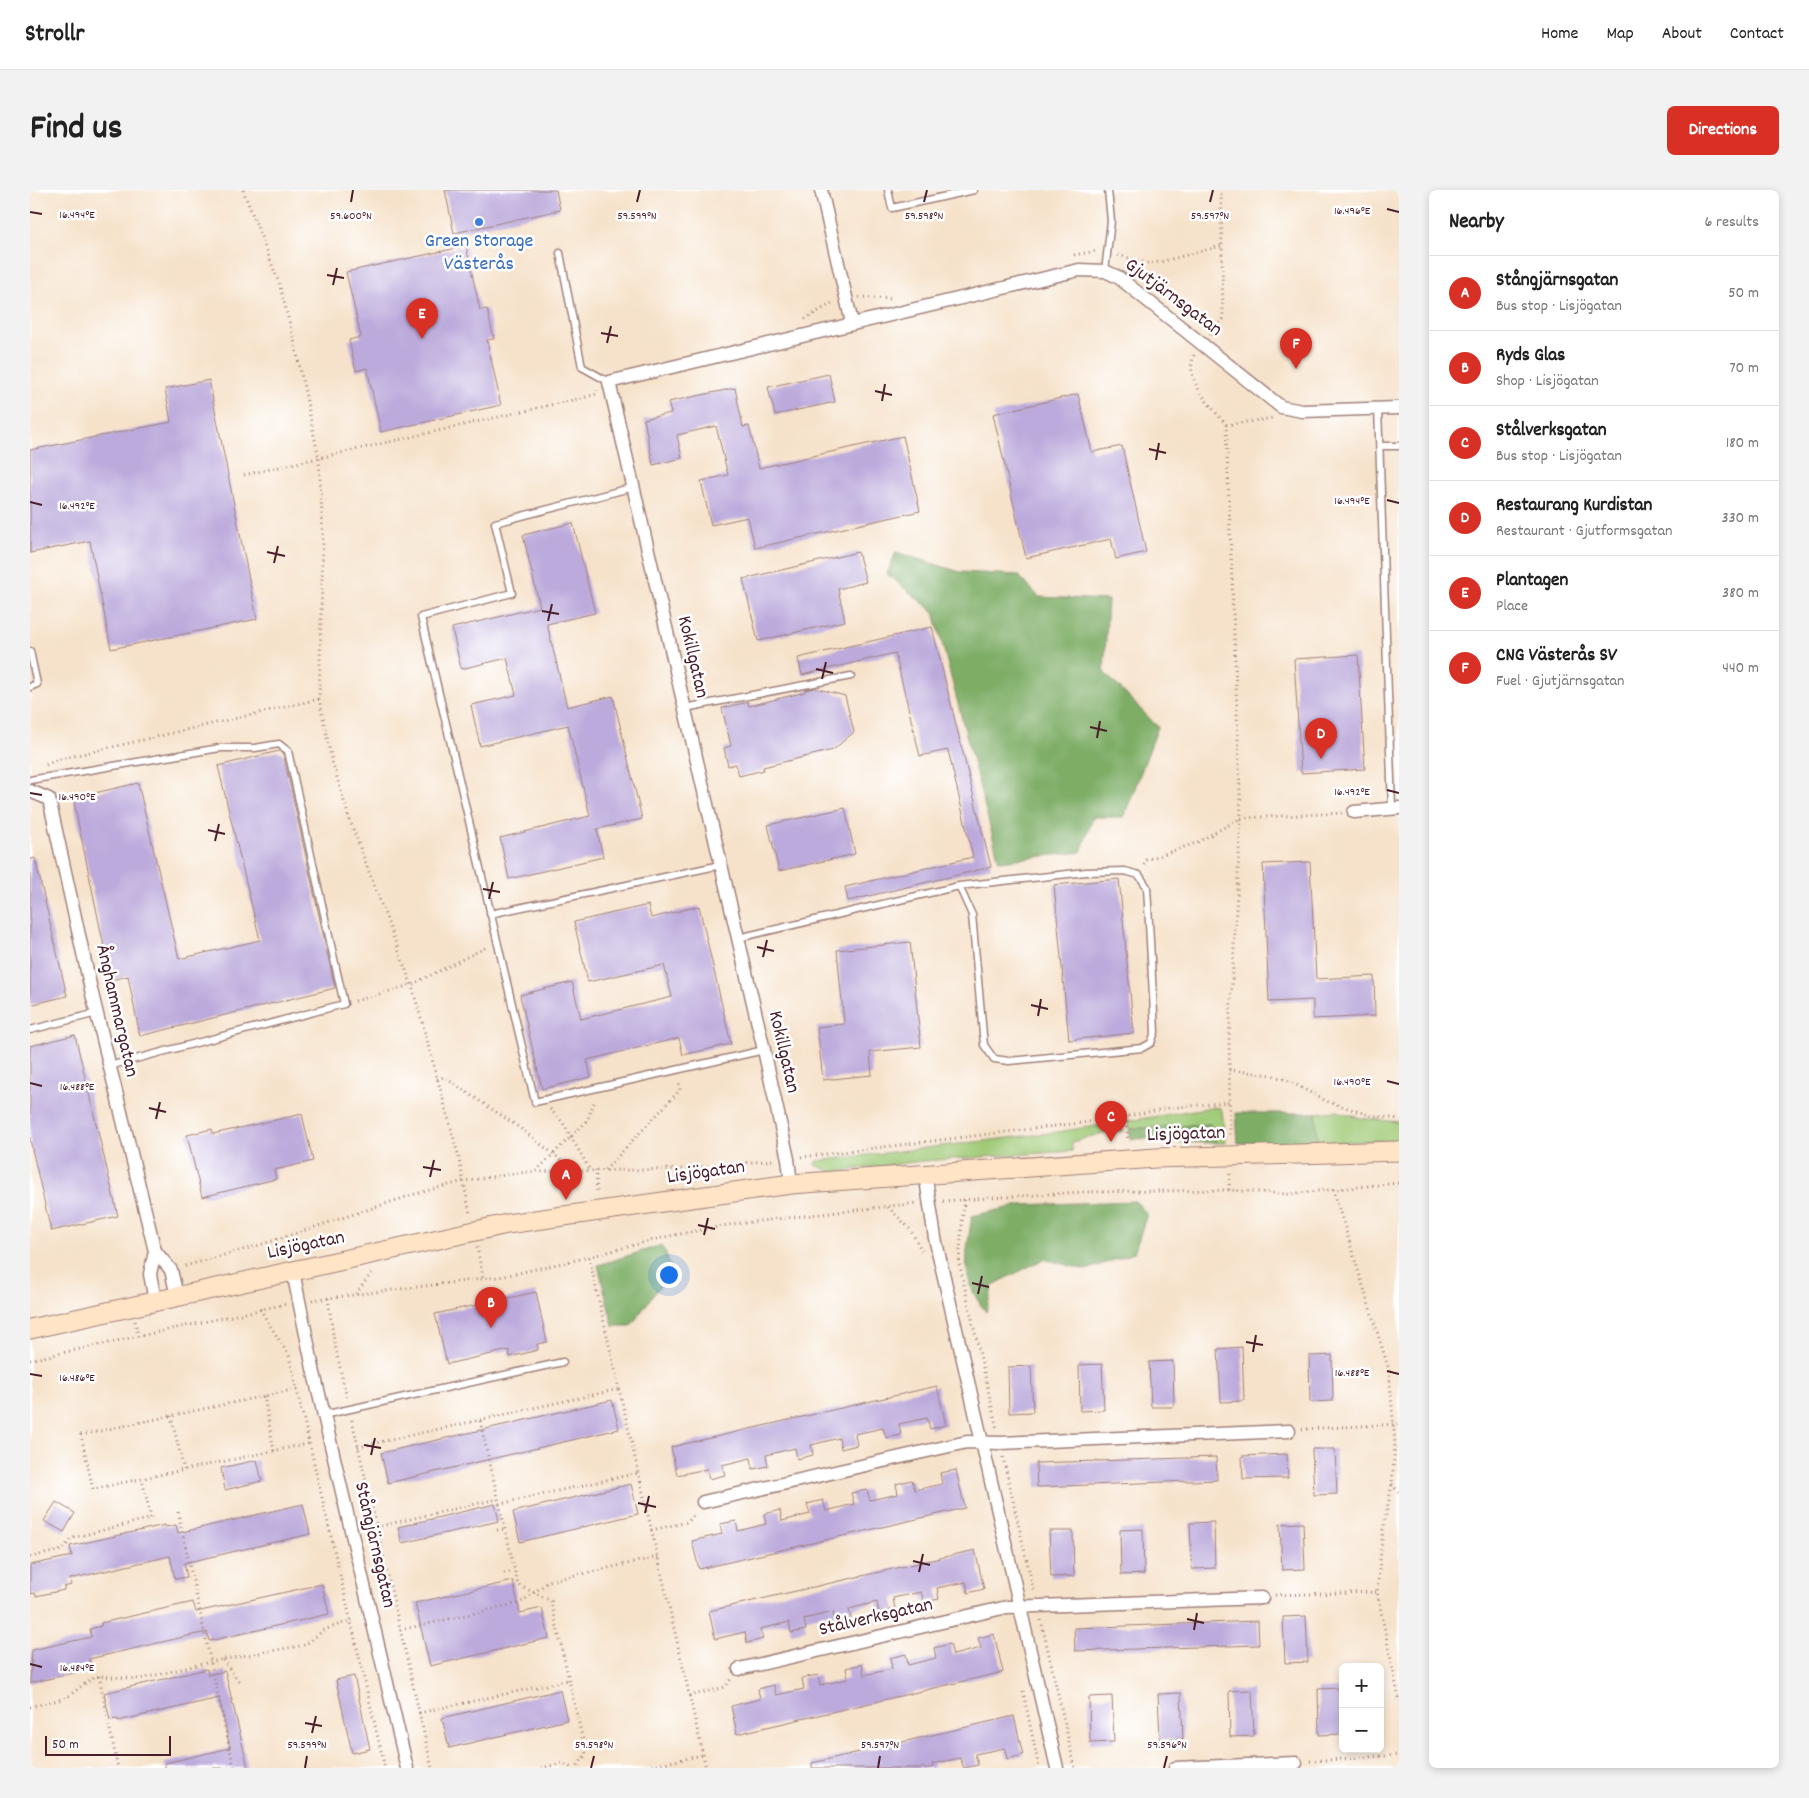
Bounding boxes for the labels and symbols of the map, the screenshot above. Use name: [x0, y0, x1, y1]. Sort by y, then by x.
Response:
text: 16.496°E: [1334, 203, 1371, 220]
text: 16.494°E: [59, 207, 95, 224]
text: 59.600°N: [330, 208, 372, 225]
text: 59.599°N: [617, 208, 657, 225]
text: 59.598°N: [905, 208, 943, 225]
text: 59.597°N: [1191, 208, 1229, 225]
marker: Green Storage Västerås: [473, 216, 485, 228]
place label: Green Storage Västerås: [425, 228, 533, 279]
street label: Gjutjärnsgatan: [1118, 252, 1228, 344]
pin: E: [406, 298, 438, 339]
pin: F: [1280, 328, 1312, 369]
text: 16.494°E: [1334, 493, 1370, 510]
text: 16.492°E: [59, 498, 95, 515]
street label: Kokillgatan: [669, 613, 715, 701]
pin: D: [1305, 718, 1337, 759]
text: 16.492°E: [1334, 784, 1370, 801]
text: 16.490°E: [59, 789, 96, 806]
street label: Ånghammargatan: [87, 942, 145, 1080]
street label: Kokillgatan: [760, 1008, 806, 1096]
text: 16.490°E: [1334, 1074, 1371, 1091]
text: 16.488°E: [60, 1079, 95, 1096]
pin: C: [1095, 1101, 1127, 1142]
street label: Lisjögatan: [1146, 1120, 1226, 1150]
street label: Lisjögatan: [665, 1154, 747, 1192]
pin: A: [550, 1159, 582, 1200]
street label: Lisjögatan: [265, 1224, 347, 1268]
your location: [656, 1262, 682, 1288]
pin: B: [475, 1287, 507, 1328]
text: 16.488°E: [1335, 1365, 1370, 1382]
text: 16.486°E: [59, 1370, 95, 1387]
street label: Stångjärnsgatan: [346, 1479, 402, 1611]
street label: Stålverksgatan: [816, 1591, 936, 1645]
text: 16.484°E: [60, 1660, 95, 1677]
scale bar: [45, 1733, 171, 1756]
text: 59.599°N: [287, 1737, 327, 1754]
text: 59.598°N: [575, 1737, 613, 1754]
text: 59.597°N: [861, 1737, 899, 1754]
text: 59.596°N: [1147, 1737, 1187, 1754]

